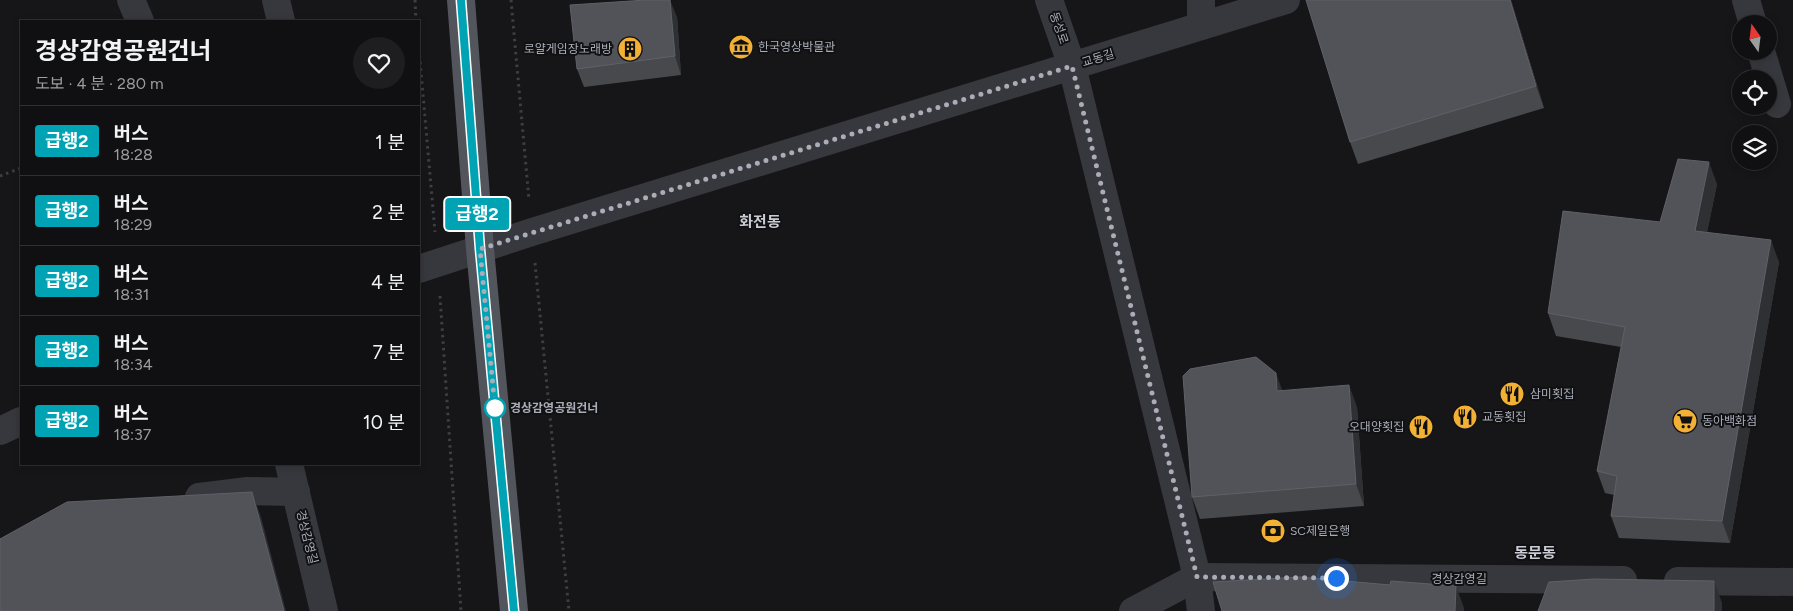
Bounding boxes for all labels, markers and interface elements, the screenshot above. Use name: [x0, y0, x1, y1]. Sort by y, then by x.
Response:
street label: 동성로: [1047, 10, 1071, 46]
north arrow: [1732, 15, 1778, 60]
map controls: [1732, 15, 1777, 170]
museum icon: 한국영상박물관: [728, 34, 754, 60]
text: 경상감영공원건너: [35, 36, 212, 65]
building icon: 로얄게임장노래방: [617, 36, 643, 62]
button: heart: [353, 37, 405, 89]
place label: 한국영상박물관: [758, 40, 835, 54]
place label: 로얄게임장노래방: [524, 42, 612, 56]
street label: 교동길: [1080, 46, 1116, 70]
button: locate: [1732, 70, 1777, 115]
text: 도보 · 4 분 · 280 m: [35, 74, 164, 93]
text: 버스: [114, 122, 149, 145]
button: layers: [1732, 125, 1777, 170]
text: 급행2: [45, 130, 89, 152]
text: 1 분: [375, 131, 405, 154]
text: 18:28: [114, 145, 153, 164]
text: 버스: [114, 192, 149, 215]
line badge: 급행2: [448, 198, 506, 230]
text: 급행2: [45, 200, 89, 222]
text: 2 분: [372, 201, 405, 224]
text: 급행2: [455, 203, 499, 225]
district label: 화전동: [739, 213, 781, 231]
text: 18:29: [114, 215, 152, 234]
text: 버스: [114, 262, 149, 285]
text: 급행2: [45, 270, 89, 292]
text: 4 분: [371, 271, 405, 294]
text: 18:31: [114, 285, 149, 304]
text: 버스: [114, 332, 149, 355]
text: 급행2: [45, 340, 89, 362]
text: 7 분: [373, 341, 405, 364]
text: 18:34: [114, 355, 153, 374]
restaurant icon: 삼미횟집: [1499, 381, 1525, 407]
place label: 삼미횟집: [1530, 387, 1574, 401]
marker: 경상감영공원건너: [484, 397, 506, 419]
place label: 경상감영공원건너: [510, 401, 598, 415]
text: 버스: [114, 402, 149, 425]
restaurant icon: 교동횟집: [1452, 404, 1478, 430]
supermarket icon: 동아백화점: [1672, 408, 1698, 434]
text: 급행2: [45, 410, 89, 432]
place label: 교동횟집: [1482, 410, 1526, 424]
text: 10 분: [363, 411, 405, 434]
restaurant icon: 오대양횟집: [1408, 414, 1434, 440]
place label: 동아백화점: [1702, 414, 1757, 428]
place label: 오대양횟집: [1349, 420, 1404, 434]
text: 18:37: [114, 425, 151, 444]
street label: 경상감영길: [294, 509, 320, 565]
bank icon: SC제일은행: [1260, 518, 1286, 544]
place label: SC제일은행: [1290, 524, 1350, 538]
district label: 동문동: [1514, 544, 1556, 562]
your location: [1324, 566, 1349, 591]
street label: 경상감영길: [1431, 572, 1487, 586]

